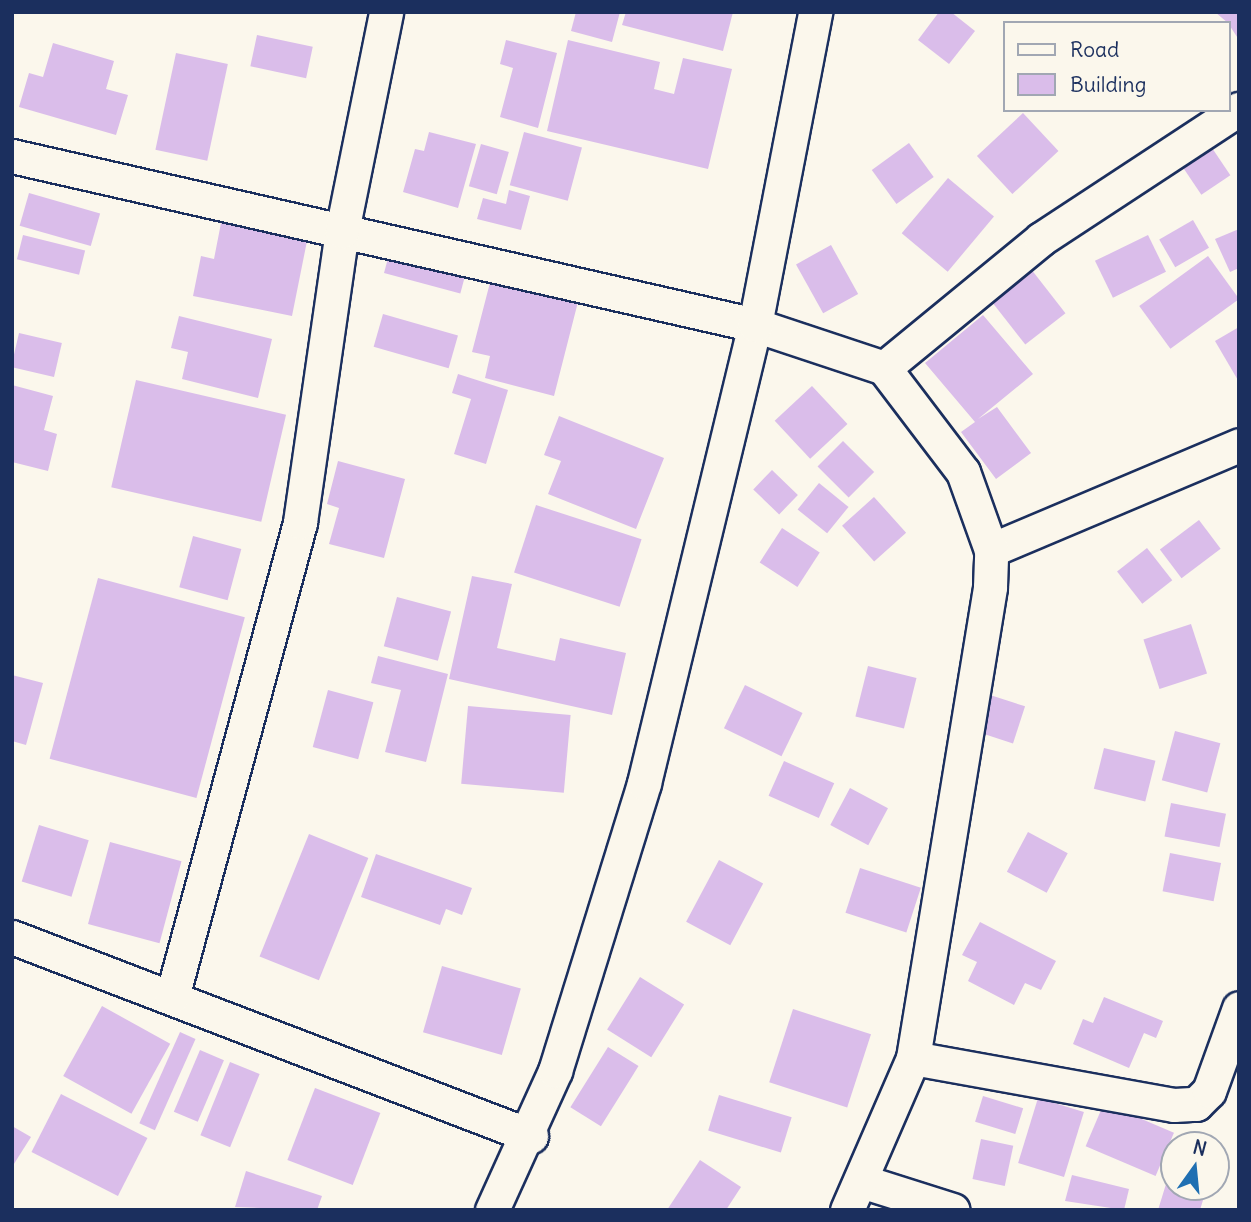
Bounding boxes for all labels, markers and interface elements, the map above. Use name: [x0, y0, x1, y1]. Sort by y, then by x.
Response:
legend: [1002, 21, 1230, 112]
text: Road: [1070, 36, 1119, 63]
text: Building: [1070, 71, 1146, 98]
north arrow: [1160, 1131, 1230, 1201]
text: N: [1190, 1134, 1209, 1161]

